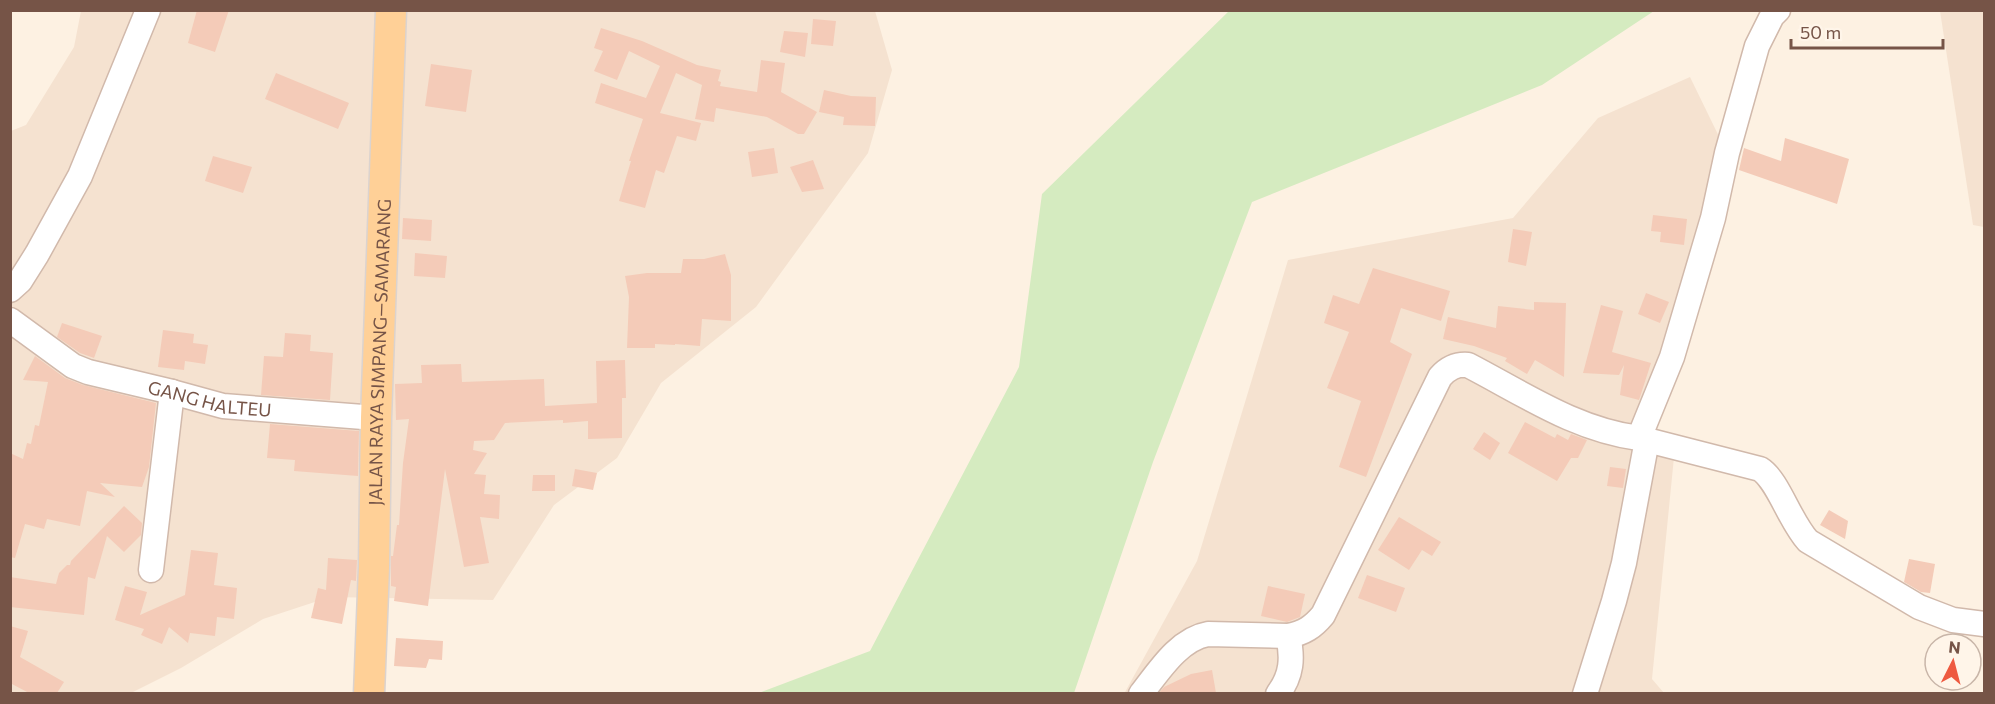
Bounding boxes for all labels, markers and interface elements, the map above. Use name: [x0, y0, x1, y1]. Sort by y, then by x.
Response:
scale bar: [1791, 12, 1942, 50]
text: 50 m: [1800, 21, 1841, 43]
street label: JALAN RAYA SIMPANG—SAMARANG: [364, 198, 395, 506]
street label: GANG HALTEU: [146, 376, 272, 421]
north arrow: [1923, 632, 1983, 692]
text: N: [1948, 637, 1962, 657]

